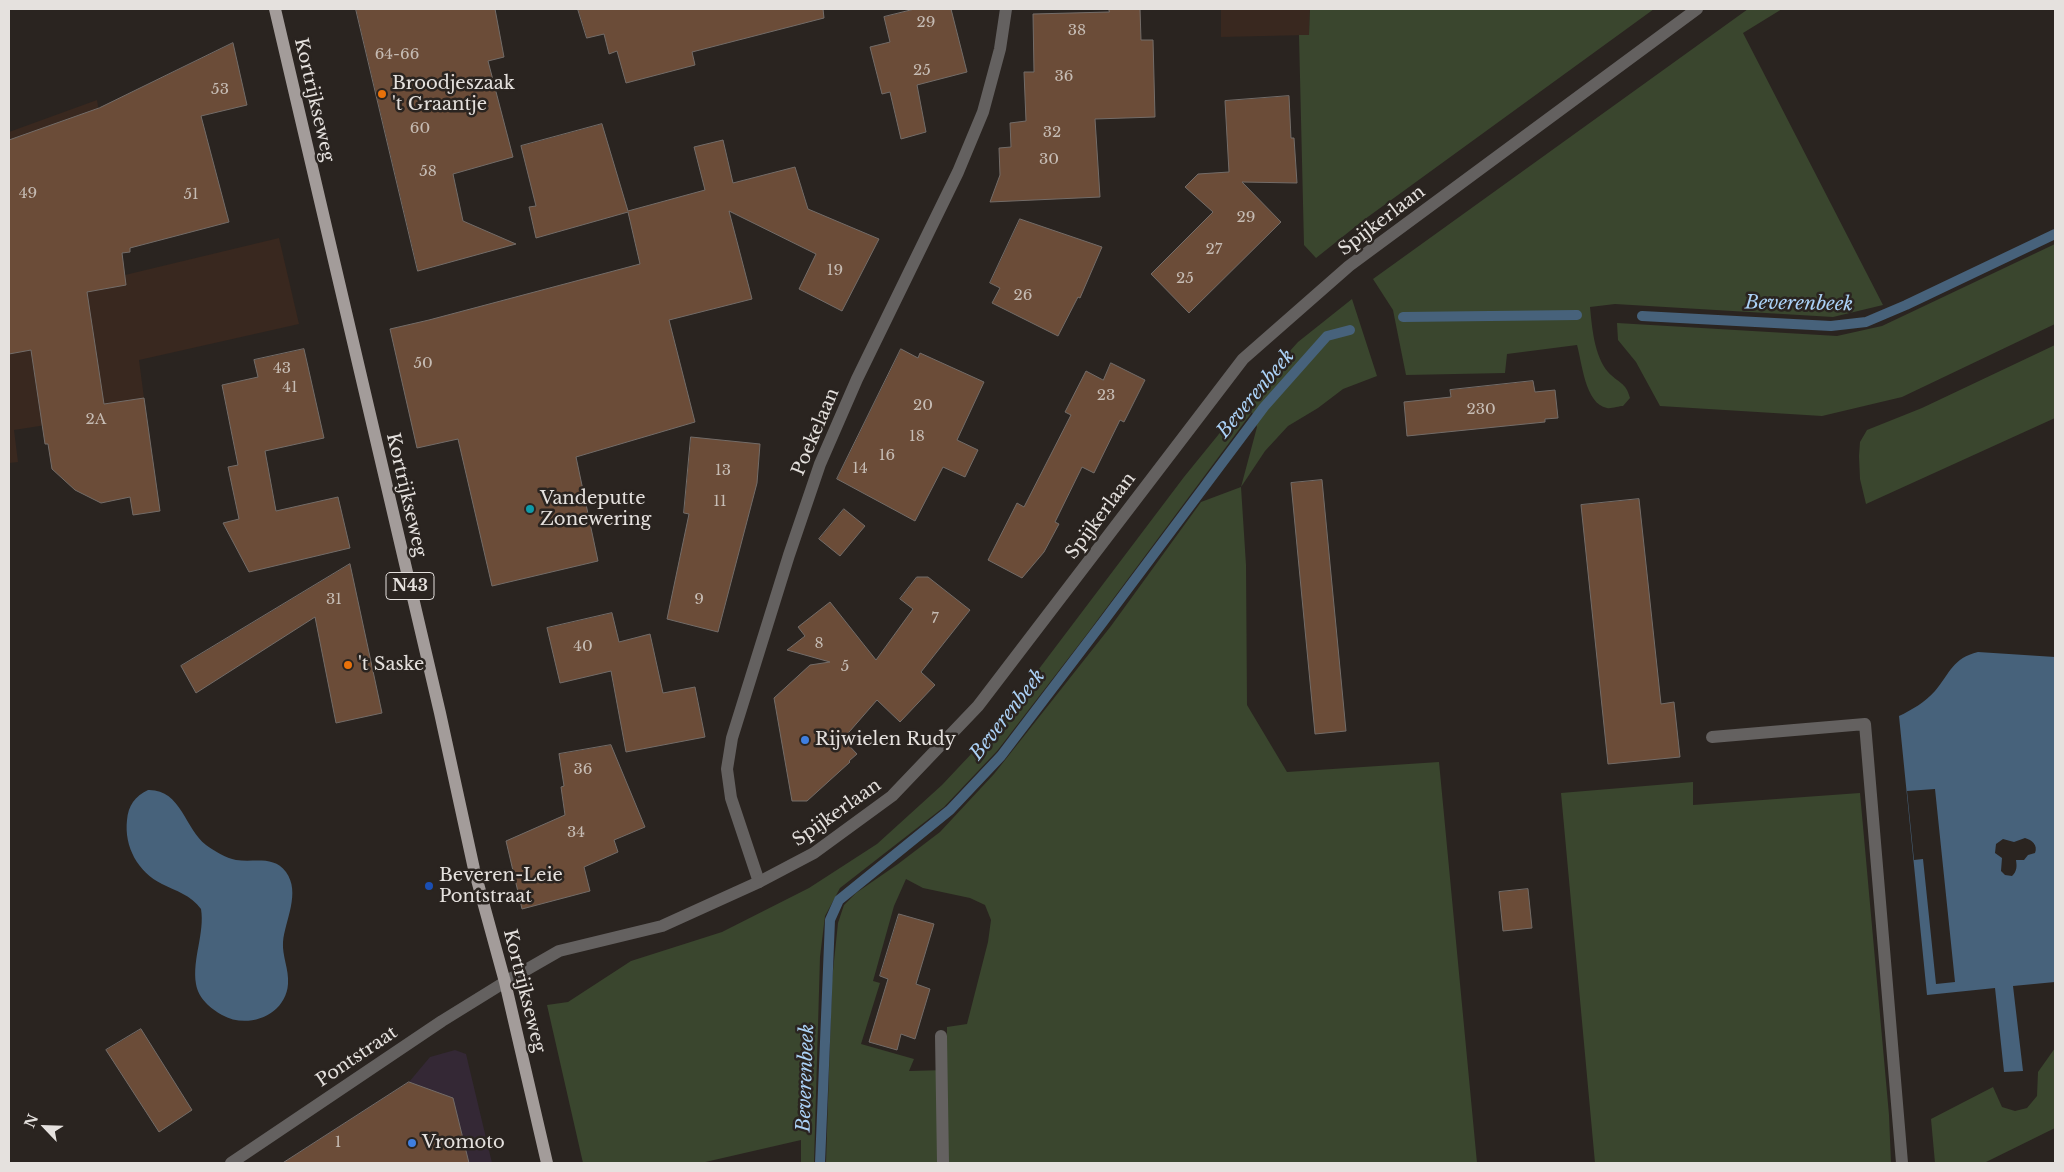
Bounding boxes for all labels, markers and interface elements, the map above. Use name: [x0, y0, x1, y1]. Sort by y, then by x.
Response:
house number: 29: [917, 14, 935, 32]
house number: 38: [1068, 22, 1086, 40]
street label: Kortrijkseweg: [289, 36, 339, 164]
house number: 64-66: [375, 46, 419, 64]
house number: 25: [913, 62, 931, 80]
house number: 36: [1055, 68, 1073, 86]
place label: Broodjeszaak 't Graantje: [392, 73, 515, 116]
house number: 53: [211, 81, 229, 99]
marker: Broodjeszaak 't Graantje: [376, 88, 388, 100]
house number: 60: [410, 120, 430, 138]
house number: 32: [1043, 124, 1061, 142]
house number: 30: [1039, 151, 1059, 169]
house number: 58: [419, 163, 437, 181]
street label: Spijkerlaan: [1334, 181, 1430, 261]
house number: 49: [19, 185, 37, 203]
house number: 51: [183, 186, 199, 204]
house number: 29: [1237, 209, 1255, 227]
house number: 27: [1206, 241, 1222, 259]
house number: 19: [827, 262, 843, 280]
house number: 25: [1176, 270, 1194, 288]
house number: 26: [1014, 287, 1032, 305]
water label: Beverenbeek: [1745, 292, 1853, 316]
water label: Beverenbeek: [1212, 345, 1300, 443]
house number: 50: [413, 355, 433, 373]
house number: 43: [273, 360, 291, 378]
house number: 41: [282, 379, 298, 397]
street label: Poekelaan: [788, 385, 844, 479]
house number: 23: [1097, 387, 1115, 405]
house number: 20: [913, 397, 933, 415]
house number: 230: [1466, 401, 1496, 419]
house number: 2A: [86, 411, 106, 429]
house number: 18: [909, 428, 925, 446]
street label: Kortrijkseweg: [381, 431, 431, 559]
house number: 16: [879, 447, 895, 465]
house number: 14: [852, 460, 868, 478]
house number: 13: [715, 462, 731, 480]
street label: Spijkerlaan: [1061, 468, 1141, 564]
place label: Vandeputte Zonewering: [540, 488, 651, 530]
house number: 11: [713, 493, 727, 511]
marker: Vandeputte Zonewering: [524, 503, 536, 515]
road number: N43: [386, 572, 434, 600]
house number: 31: [326, 591, 342, 609]
house number: 9: [694, 591, 704, 609]
house number: 7: [931, 610, 939, 628]
house number: 8: [814, 635, 824, 653]
house number: 40: [573, 638, 593, 656]
place label: 't Saske: [358, 654, 424, 676]
house number: 5: [841, 658, 849, 676]
marker: 't Saske: [342, 659, 354, 671]
water label: Beverenbeek: [966, 665, 1050, 765]
place label: Rijwielen Rudy: [815, 729, 956, 751]
marker: Rijwielen Rudy: [799, 734, 811, 746]
house number: 36: [574, 761, 592, 779]
street label: Spijkerlaan: [789, 775, 885, 851]
house number: 34: [567, 824, 585, 842]
place label: Beveren-Leie Pontstraat: [439, 865, 563, 908]
marker: Beveren-Leie Pontstraat: [423, 880, 435, 892]
street label: Kortrijkseweg: [498, 927, 550, 1055]
street label: Pontstraat: [312, 1022, 402, 1092]
water label: Beverenbeek: [793, 1023, 819, 1133]
north arrow: [20, 1102, 70, 1152]
text: N: [20, 1111, 42, 1131]
place label: Vromoto: [422, 1132, 505, 1154]
house number: 1: [335, 1134, 341, 1152]
marker: Vromoto: [406, 1137, 418, 1149]

